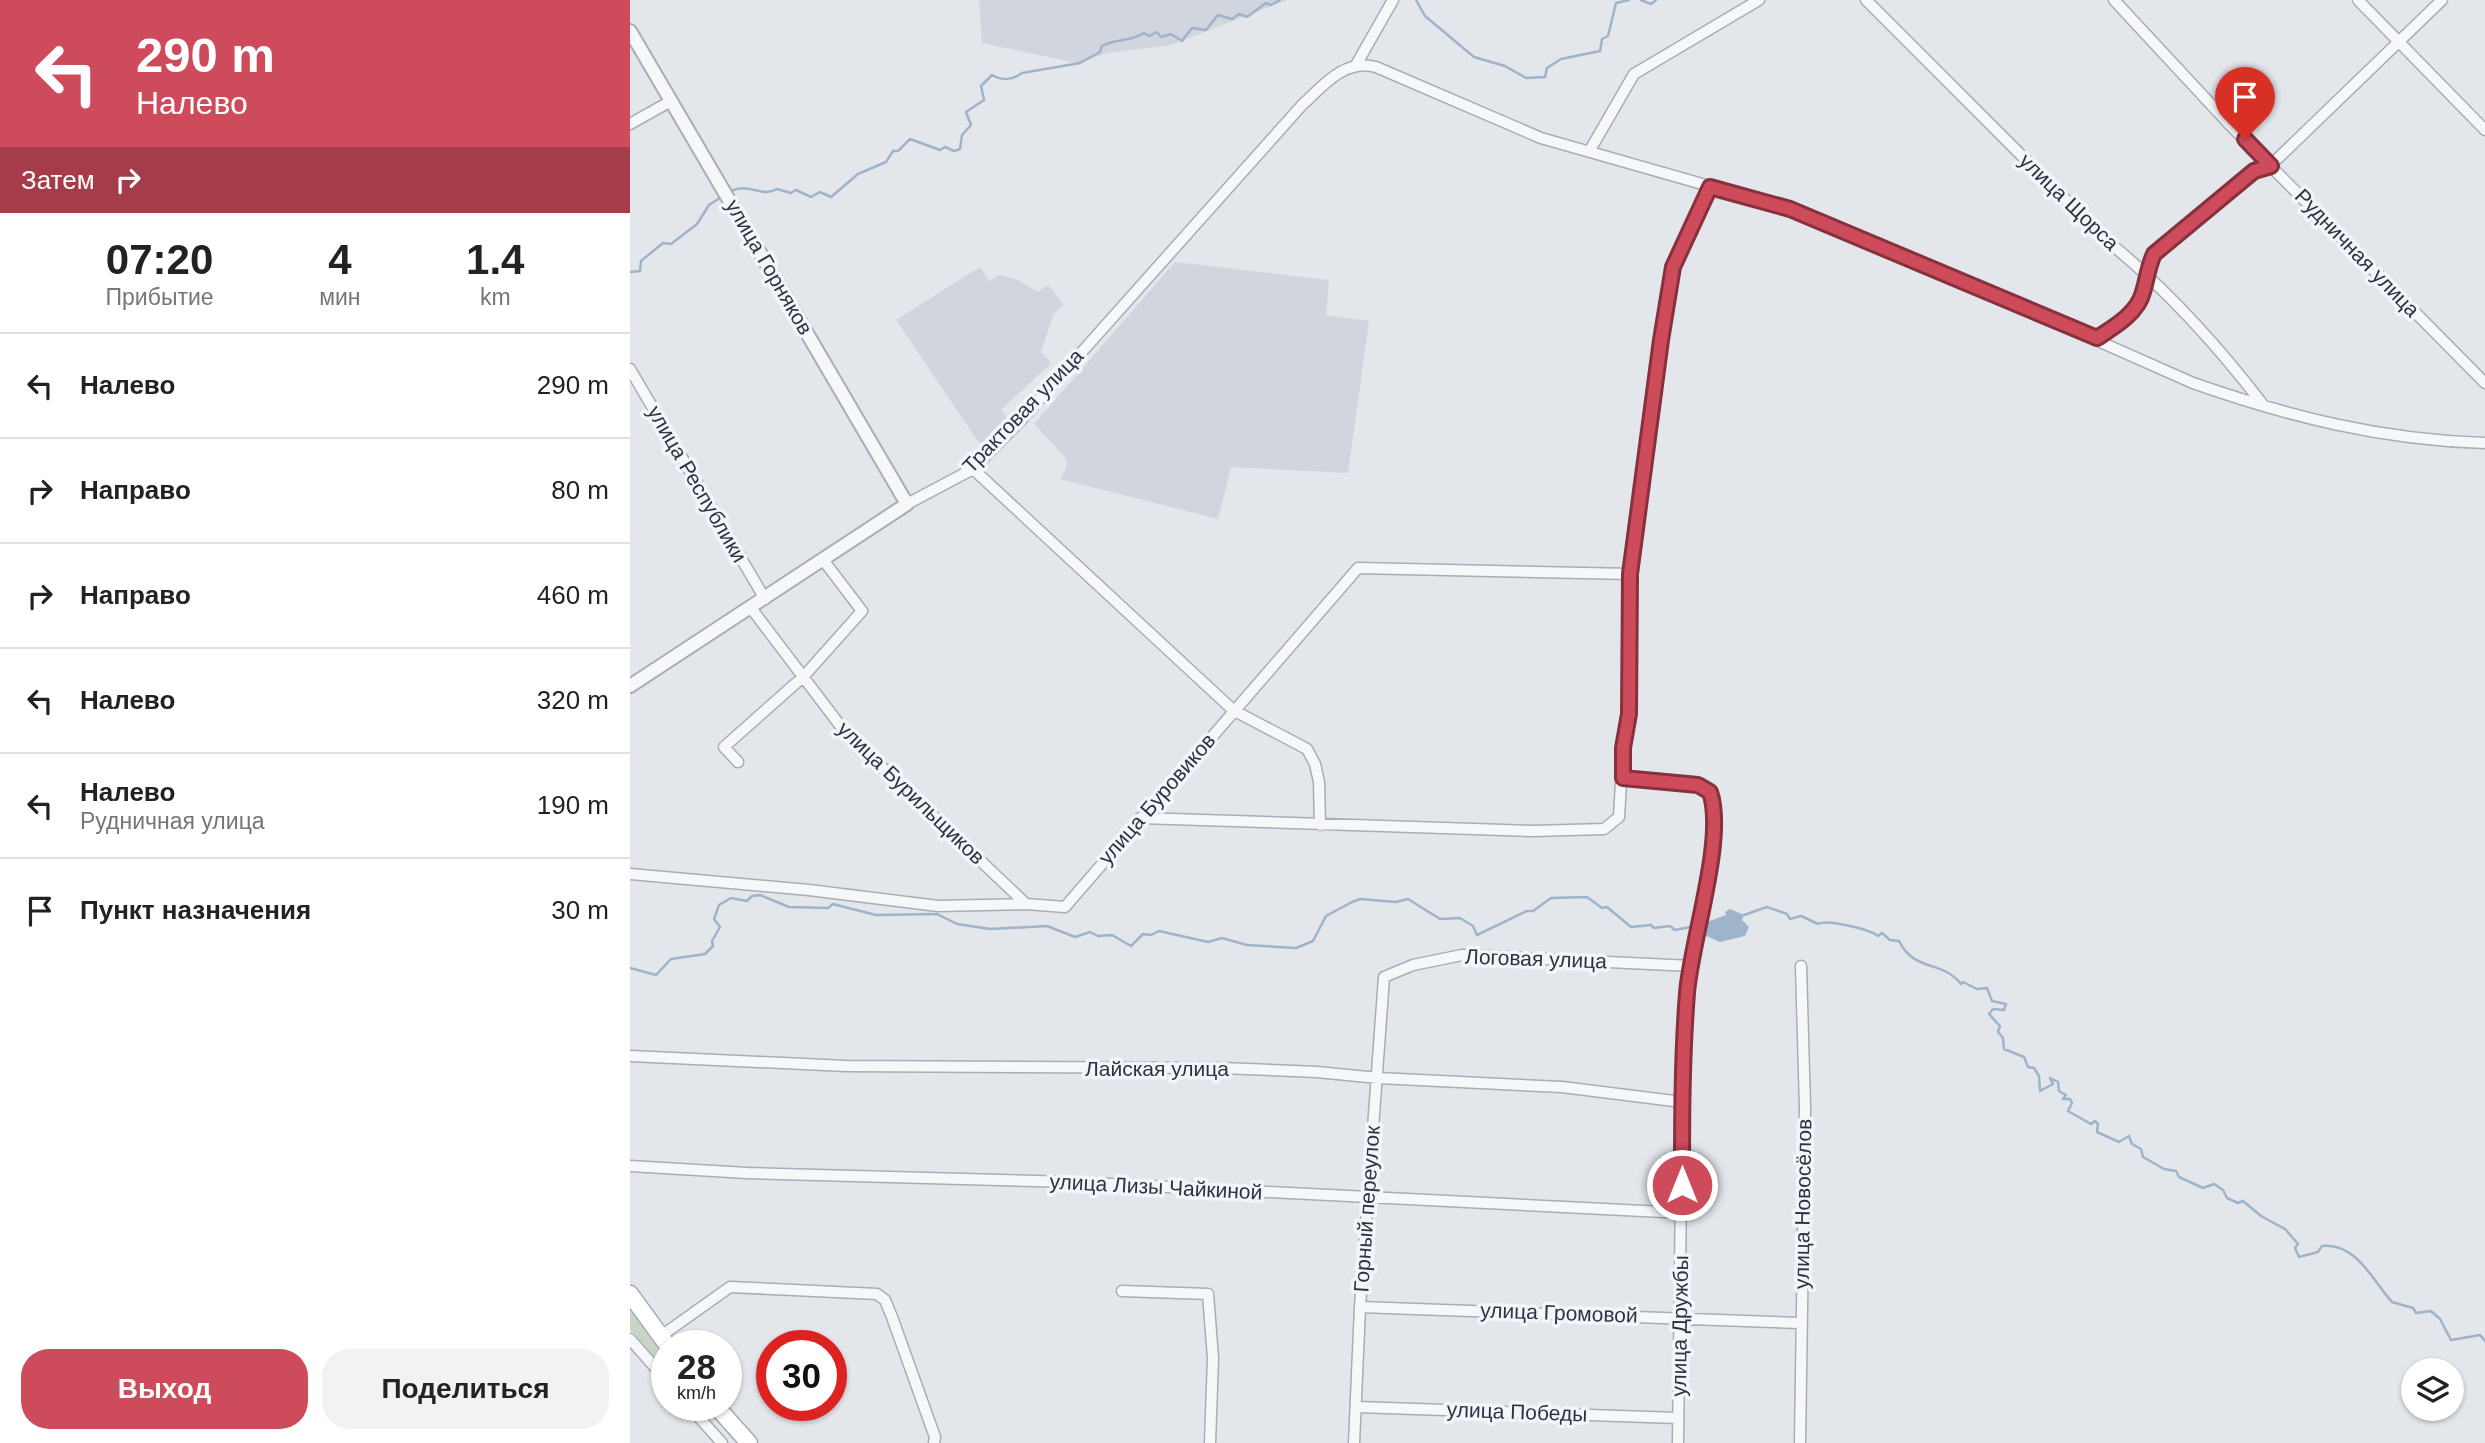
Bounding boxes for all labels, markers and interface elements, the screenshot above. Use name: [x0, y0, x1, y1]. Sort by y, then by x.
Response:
icon: left: [21, 28, 112, 119]
text: 290 m: [136, 28, 275, 82]
pin: [2215, 67, 2275, 139]
icon: arrive: [2226, 78, 2264, 116]
text: Налево: [136, 85, 248, 121]
street label: улица Щорса: [2015, 149, 2124, 255]
icon: right: [109, 161, 147, 199]
text: Затем: [21, 165, 95, 195]
street label: Рудничная улица: [2291, 184, 2424, 321]
street label: улица Горняков: [721, 195, 817, 338]
text: 07:20: [106, 236, 213, 283]
text: 4: [328, 236, 351, 283]
text: 1.4: [466, 236, 524, 283]
text: Прибытие: [106, 284, 214, 310]
text: мин: [319, 284, 361, 310]
text: km: [480, 284, 511, 310]
street label: Трактовая улица: [958, 344, 1088, 477]
icon: left: [21, 367, 59, 405]
text: Налево: [80, 370, 175, 400]
text: 290 m: [537, 370, 609, 400]
street label: улица Республики: [643, 401, 752, 566]
icon: right: [21, 472, 59, 510]
text: Направо: [80, 475, 191, 505]
text: 80 m: [551, 475, 609, 505]
icon: right: [21, 577, 59, 615]
text: Направо: [80, 580, 191, 610]
text: 460 m: [537, 580, 609, 610]
icon: left: [21, 682, 59, 720]
text: Налево: [80, 685, 175, 715]
text: 320 m: [537, 685, 609, 715]
street label: улица Бурильщиков: [833, 717, 989, 869]
street label: улица Буровиков: [1094, 729, 1220, 869]
text: Налево: [80, 777, 175, 807]
icon: left: [21, 787, 59, 825]
text: 190 m: [537, 790, 609, 820]
text: Рудничная улица: [80, 808, 265, 834]
icon: arrive: [21, 892, 59, 930]
text: Пункт назначения: [80, 895, 311, 925]
text: 30 m: [551, 895, 609, 925]
street label: Логовая улица: [1465, 945, 1608, 972]
street label: Лайская улица: [1085, 1057, 1229, 1080]
street label: улица Новосёлов: [1790, 1119, 1815, 1289]
street label: Горный переулок: [1349, 1124, 1384, 1293]
position arrow: [1645, 1148, 1719, 1222]
street label: улица Лизы Чайкиной: [1049, 1169, 1263, 1204]
street label: улица Дружбы: [1667, 1255, 1692, 1397]
street label: улица Громовой: [1480, 1298, 1638, 1327]
speed limit sign: 30: [756, 1330, 847, 1421]
text: 28: [677, 1347, 716, 1386]
button: Выход: [21, 1349, 308, 1429]
button: Поделиться: [322, 1349, 609, 1429]
map controls: [2401, 1358, 2464, 1421]
button: layers: [2401, 1358, 2464, 1421]
text: km/h: [677, 1383, 716, 1403]
street label: улица Победы: [1446, 1398, 1588, 1425]

